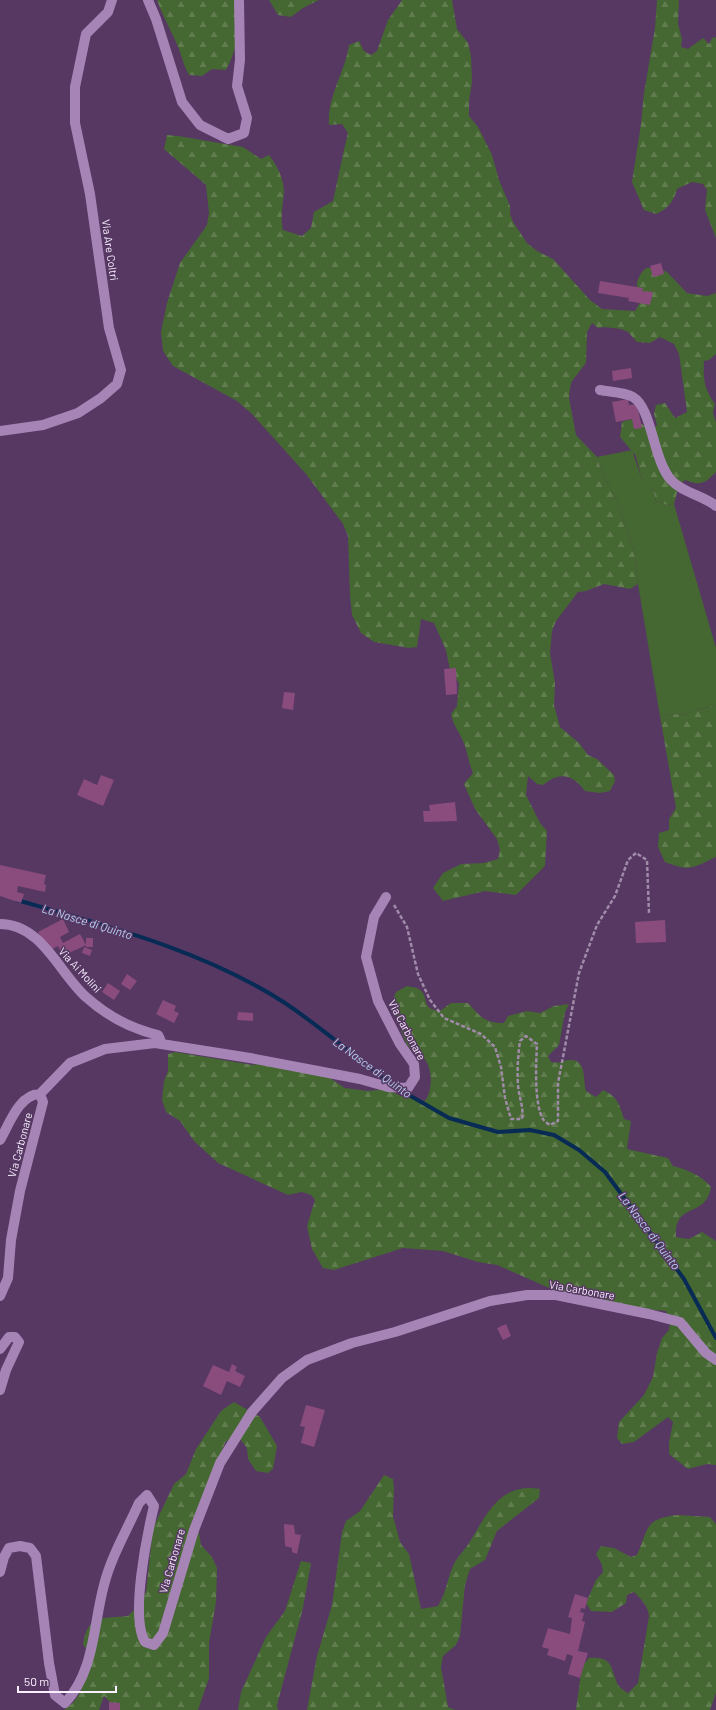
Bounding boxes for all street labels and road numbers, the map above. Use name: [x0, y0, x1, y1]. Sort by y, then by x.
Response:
street label: Via Are Coltri: [100, 218, 121, 282]
street label: Via Ai Molini: [56, 944, 105, 995]
street label: Via Carbonare: [386, 997, 429, 1062]
street label: Via Carbonare: [5, 1111, 34, 1179]
street label: Via Carbonare: [548, 1277, 616, 1302]
street label: Via Carbonare: [156, 1527, 187, 1595]

